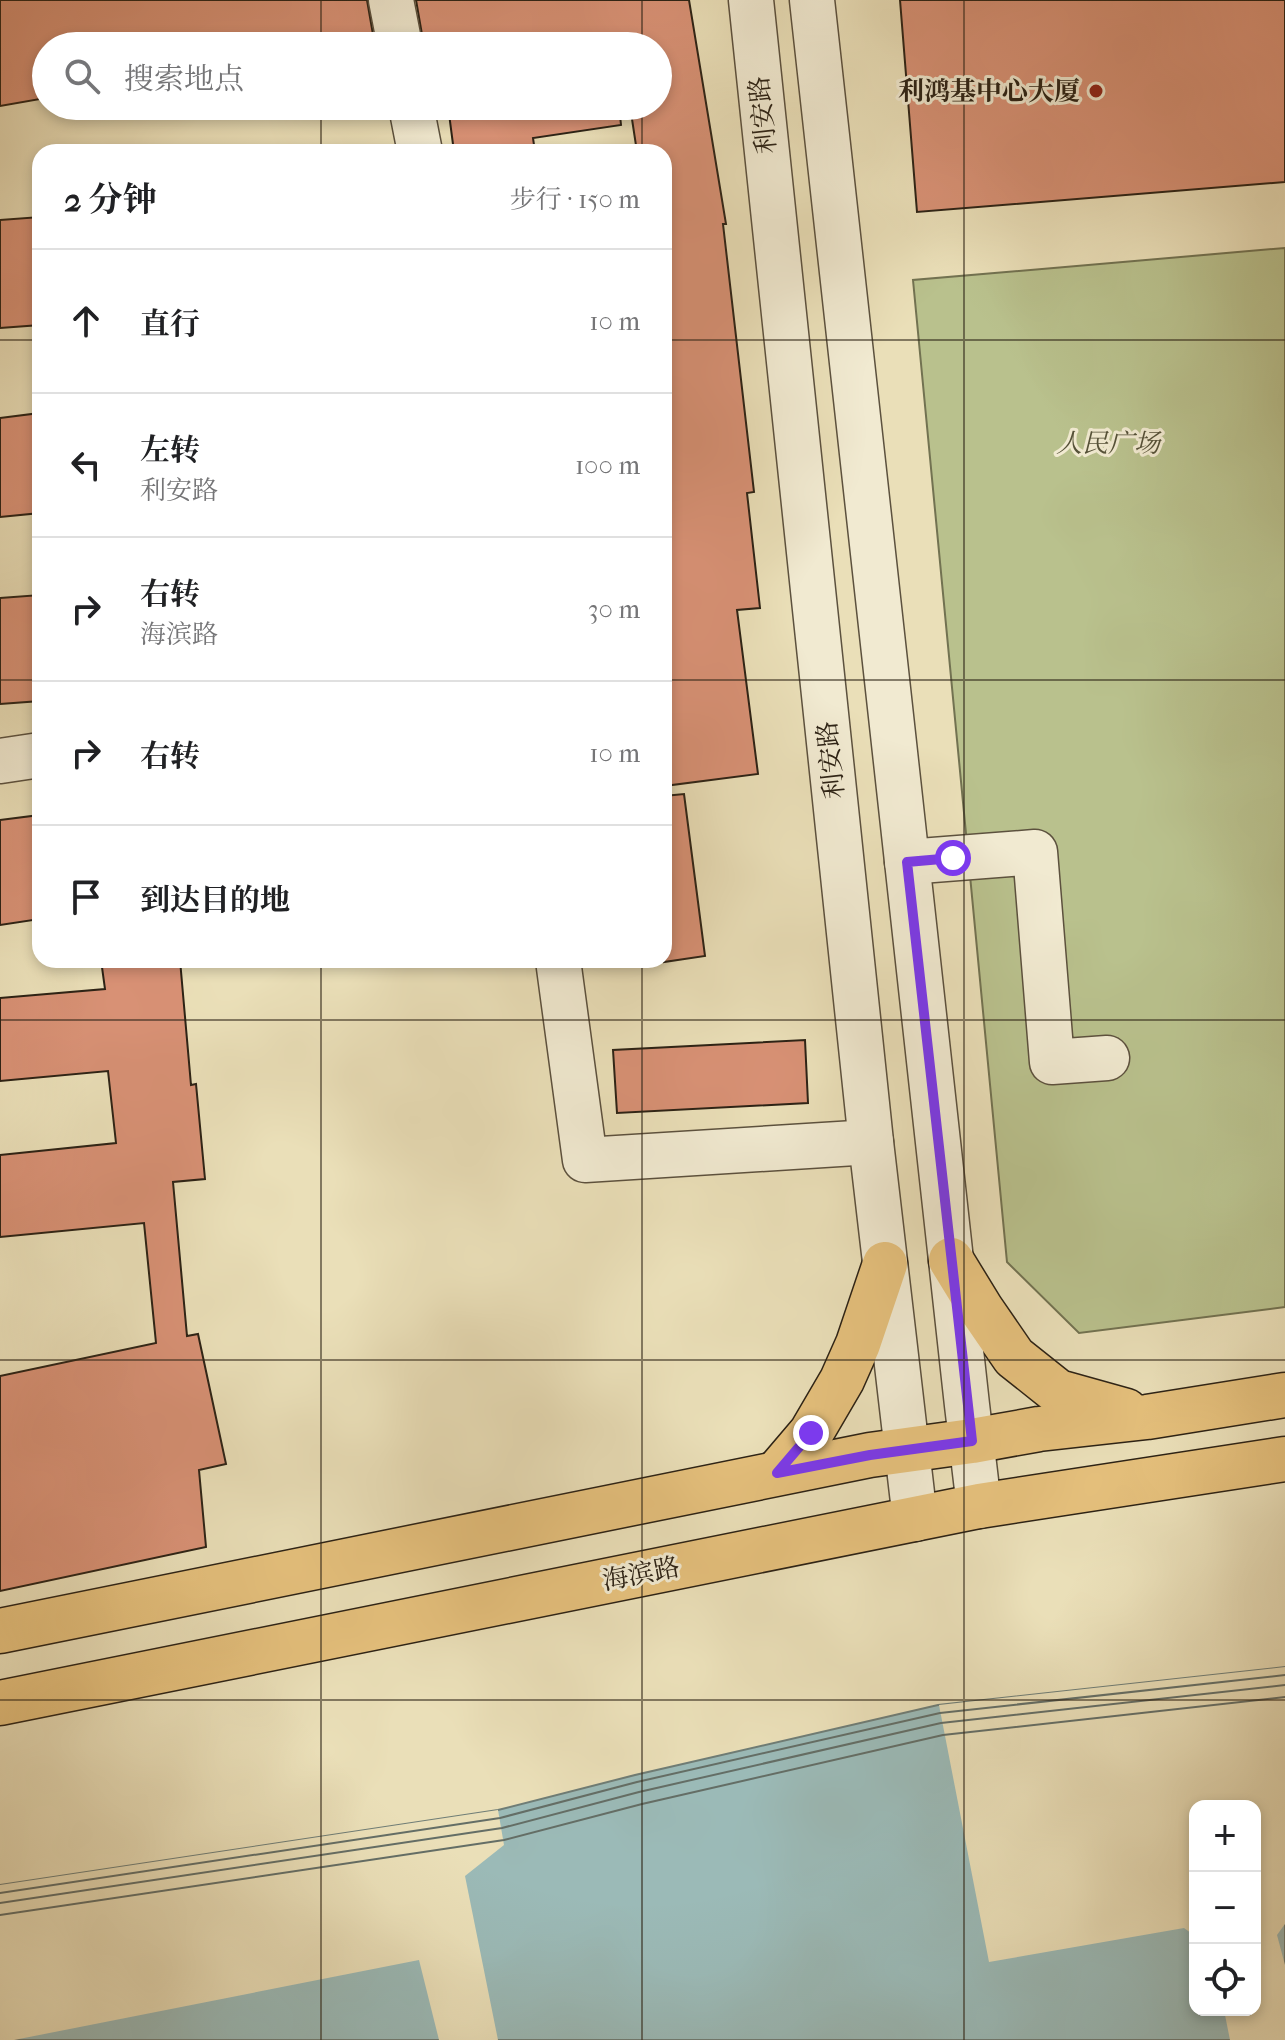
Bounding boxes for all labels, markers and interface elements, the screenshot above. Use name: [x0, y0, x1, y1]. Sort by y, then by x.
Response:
search box: [32, 32, 672, 120]
icon: search: [60, 54, 104, 98]
text: 搜索地点: [124, 62, 244, 97]
street label: 利安路: [744, 75, 782, 155]
place label: 利鸿基中心大厦: [898, 76, 1080, 107]
marker: 利鸿基中心大厦: [1087, 82, 1105, 100]
text: 2 分钟: [64, 180, 157, 220]
text: 步行 · 150 m: [510, 184, 640, 215]
icon: ahead: [64, 299, 108, 343]
text: 10 m: [589, 306, 640, 337]
text: 直行: [140, 307, 200, 342]
park label: 人民广场: [1056, 428, 1162, 459]
text: 左转: [140, 433, 200, 468]
icon: left: [64, 443, 108, 487]
text: 100 m: [575, 450, 640, 481]
text: 利安路: [140, 475, 218, 506]
text: 右转: [140, 577, 200, 612]
icon: right: [64, 587, 108, 631]
text: 30 m: [588, 594, 640, 625]
text: 海滨路: [140, 619, 218, 650]
street label: 利安路: [812, 720, 850, 800]
icon: right: [64, 731, 108, 775]
text: 10 m: [589, 738, 640, 769]
text: 右转: [140, 739, 200, 774]
route start: [935, 840, 971, 876]
icon: arrive: [64, 875, 108, 919]
text: 到达目的地: [140, 883, 290, 918]
route end: [793, 1415, 829, 1451]
street label: 海滨路: [600, 1551, 682, 1597]
map controls: [1189, 1800, 1261, 2016]
button: +: [1189, 1800, 1261, 1872]
button: −: [1189, 1872, 1261, 1944]
button: locate: [1189, 1944, 1261, 2016]

